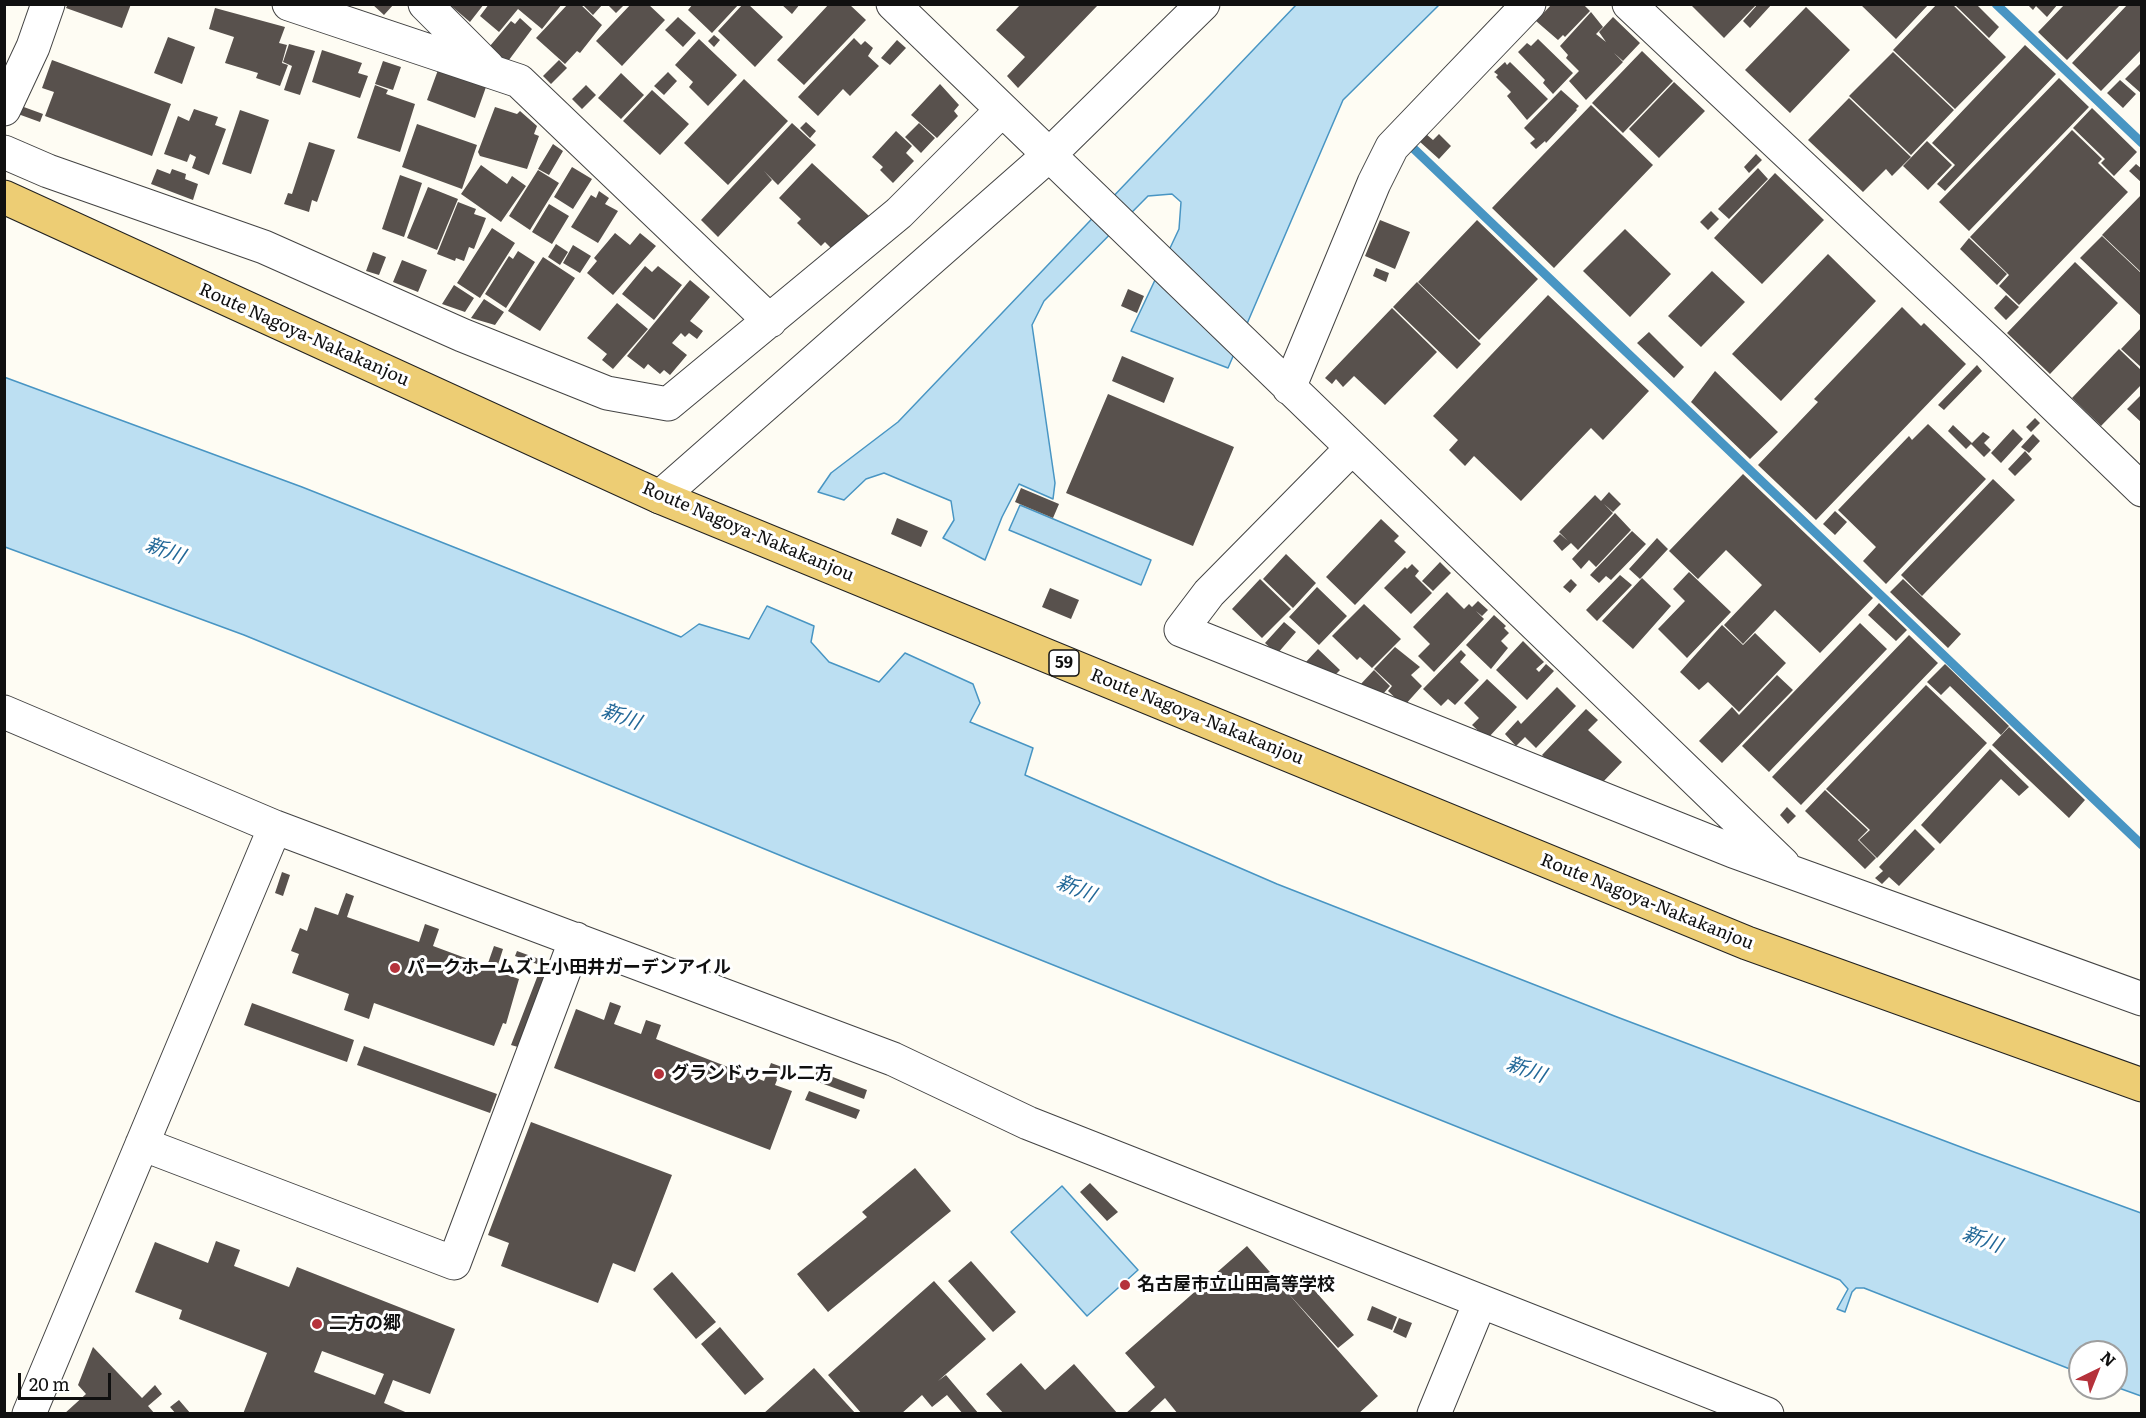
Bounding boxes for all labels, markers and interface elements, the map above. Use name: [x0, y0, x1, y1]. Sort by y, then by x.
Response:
street label: Route Nagoya-Nakakanjou: [195, 279, 413, 391]
street label: Route Nagoya-Nakakanjou: [639, 478, 857, 586]
water label: 新川: [142, 533, 188, 569]
road number: 59: [1049, 650, 1079, 676]
street label: Route Nagoya-Nakakanjou: [1087, 664, 1307, 770]
water label: 新川: [598, 699, 644, 735]
street label: Route Nagoya-Nakakanjou: [1537, 849, 1757, 955]
water label: 新川: [1053, 870, 1099, 908]
place label: パークホームズ上小田井ガーデンアイル: [407, 957, 731, 979]
marker: パークホームズ上小田井ガーデンアイル: [388, 961, 402, 975]
water label: 新川: [1503, 1052, 1549, 1088]
place label: グランドゥール二方: [671, 1063, 833, 1085]
marker: グランドゥール二方: [652, 1067, 666, 1081]
water label: 新川: [1959, 1222, 2005, 1258]
place label: 名古屋市立山田高等学校: [1137, 1274, 1335, 1296]
marker: 名古屋市立山田高等学校: [1118, 1278, 1132, 1292]
place label: 二方の郷: [329, 1313, 401, 1335]
marker: 二方の郷: [310, 1317, 324, 1331]
north arrow: [2068, 1340, 2128, 1400]
text: N: [2096, 1345, 2122, 1372]
scale bar: [21, 1361, 114, 1399]
text: 20 m: [29, 1370, 70, 1397]

